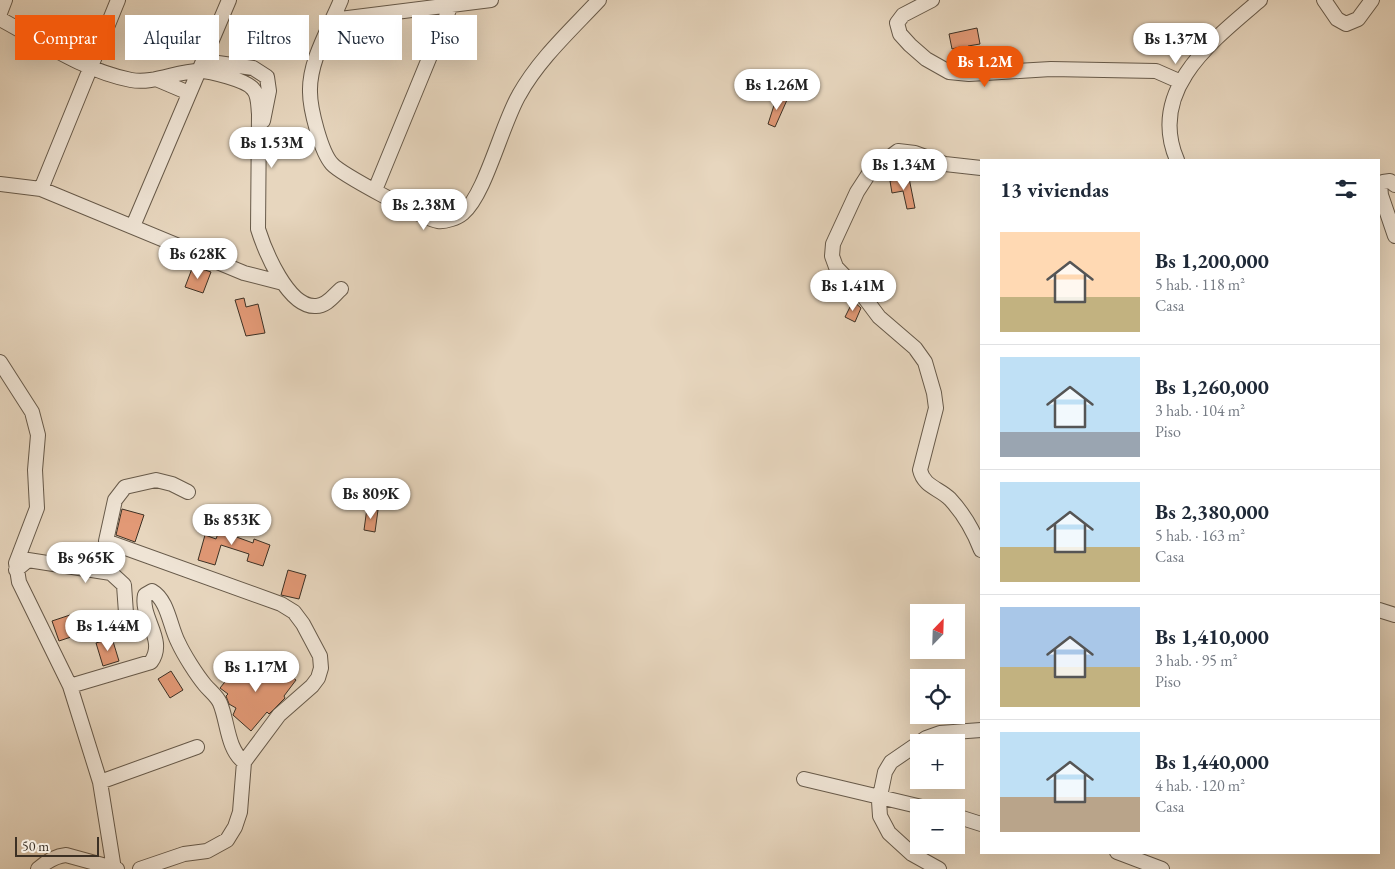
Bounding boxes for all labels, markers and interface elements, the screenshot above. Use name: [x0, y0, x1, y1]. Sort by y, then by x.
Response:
chip: Comprar: [15, 15, 115, 60]
chip: Alquilar: [125, 15, 219, 60]
chip: Filtros: [229, 15, 309, 60]
chip: Nuevo: [319, 15, 402, 60]
chip: Piso: [412, 15, 477, 60]
pin: Bs 1.37M: [1124, 22, 1228, 65]
text: Bs 1.37M: [1144, 28, 1208, 49]
pin: Bs 1.2M: [939, 46, 1031, 88]
text: Bs 1.2M: [957, 51, 1013, 72]
pin: Bs 1.26M: [725, 68, 829, 111]
text: Bs 1.26M: [745, 74, 809, 95]
pin: Bs 1.53M: [220, 126, 324, 169]
text: Bs 1.53M: [240, 132, 304, 153]
pin: Bs 1.34M: [852, 148, 956, 191]
text: Bs 1.34M: [872, 154, 936, 175]
icon: filters: [1332, 175, 1360, 203]
text: 13 viviendas: [1000, 176, 1109, 203]
pin: Bs 2.38M: [372, 188, 476, 231]
text: Bs 2.38M: [392, 194, 456, 215]
pin: Bs 628K: [152, 238, 244, 280]
text: Bs 628K: [169, 243, 227, 264]
text: Bs 1,200,000: [1155, 247, 1269, 274]
icon: home: [1040, 252, 1100, 312]
pin: Bs 1.41M: [801, 270, 905, 312]
text: 5 hab. · 118 m²: [1155, 274, 1245, 295]
text: Bs 1.41M: [821, 275, 885, 296]
text: Casa: [1155, 295, 1184, 316]
text: Bs 1,260,000: [1155, 373, 1269, 400]
icon: home: [1040, 377, 1100, 437]
text: 3 hab. · 104 m²: [1155, 400, 1245, 421]
text: Piso: [1155, 421, 1181, 442]
pin: Bs 809K: [325, 478, 417, 520]
text: Bs 809K: [342, 483, 400, 504]
text: Bs 2,380,000: [1155, 498, 1269, 525]
icon: home: [1040, 502, 1100, 562]
pin: Bs 853K: [186, 504, 278, 546]
text: Bs 853K: [203, 509, 261, 530]
text: 5 hab. · 163 m²: [1155, 525, 1245, 546]
pin: Bs 965K: [40, 542, 132, 584]
text: Casa: [1155, 546, 1184, 567]
text: Bs 965K: [57, 547, 115, 568]
north arrow: [910, 604, 965, 659]
map controls: [910, 604, 965, 854]
pin: Bs 1.44M: [56, 610, 160, 652]
text: Bs 1.44M: [76, 615, 140, 636]
text: Bs 1,410,000: [1155, 623, 1269, 650]
icon: home: [1040, 627, 1100, 687]
pin: Bs 1.17M: [204, 650, 308, 693]
text: 3 hab. · 95 m²: [1155, 650, 1237, 671]
text: Bs 1.17M: [224, 656, 288, 677]
button: locate: [910, 669, 965, 724]
text: Piso: [1155, 671, 1181, 692]
button: +: [910, 734, 965, 789]
text: Bs 1,440,000: [1155, 748, 1269, 775]
icon: home: [1040, 752, 1100, 812]
text: 4 hab. · 120 m²: [1155, 775, 1245, 796]
text: Casa: [1155, 796, 1184, 817]
button: −: [910, 799, 965, 854]
scale bar: [15, 834, 99, 857]
text: 50 m: [22, 837, 49, 855]

